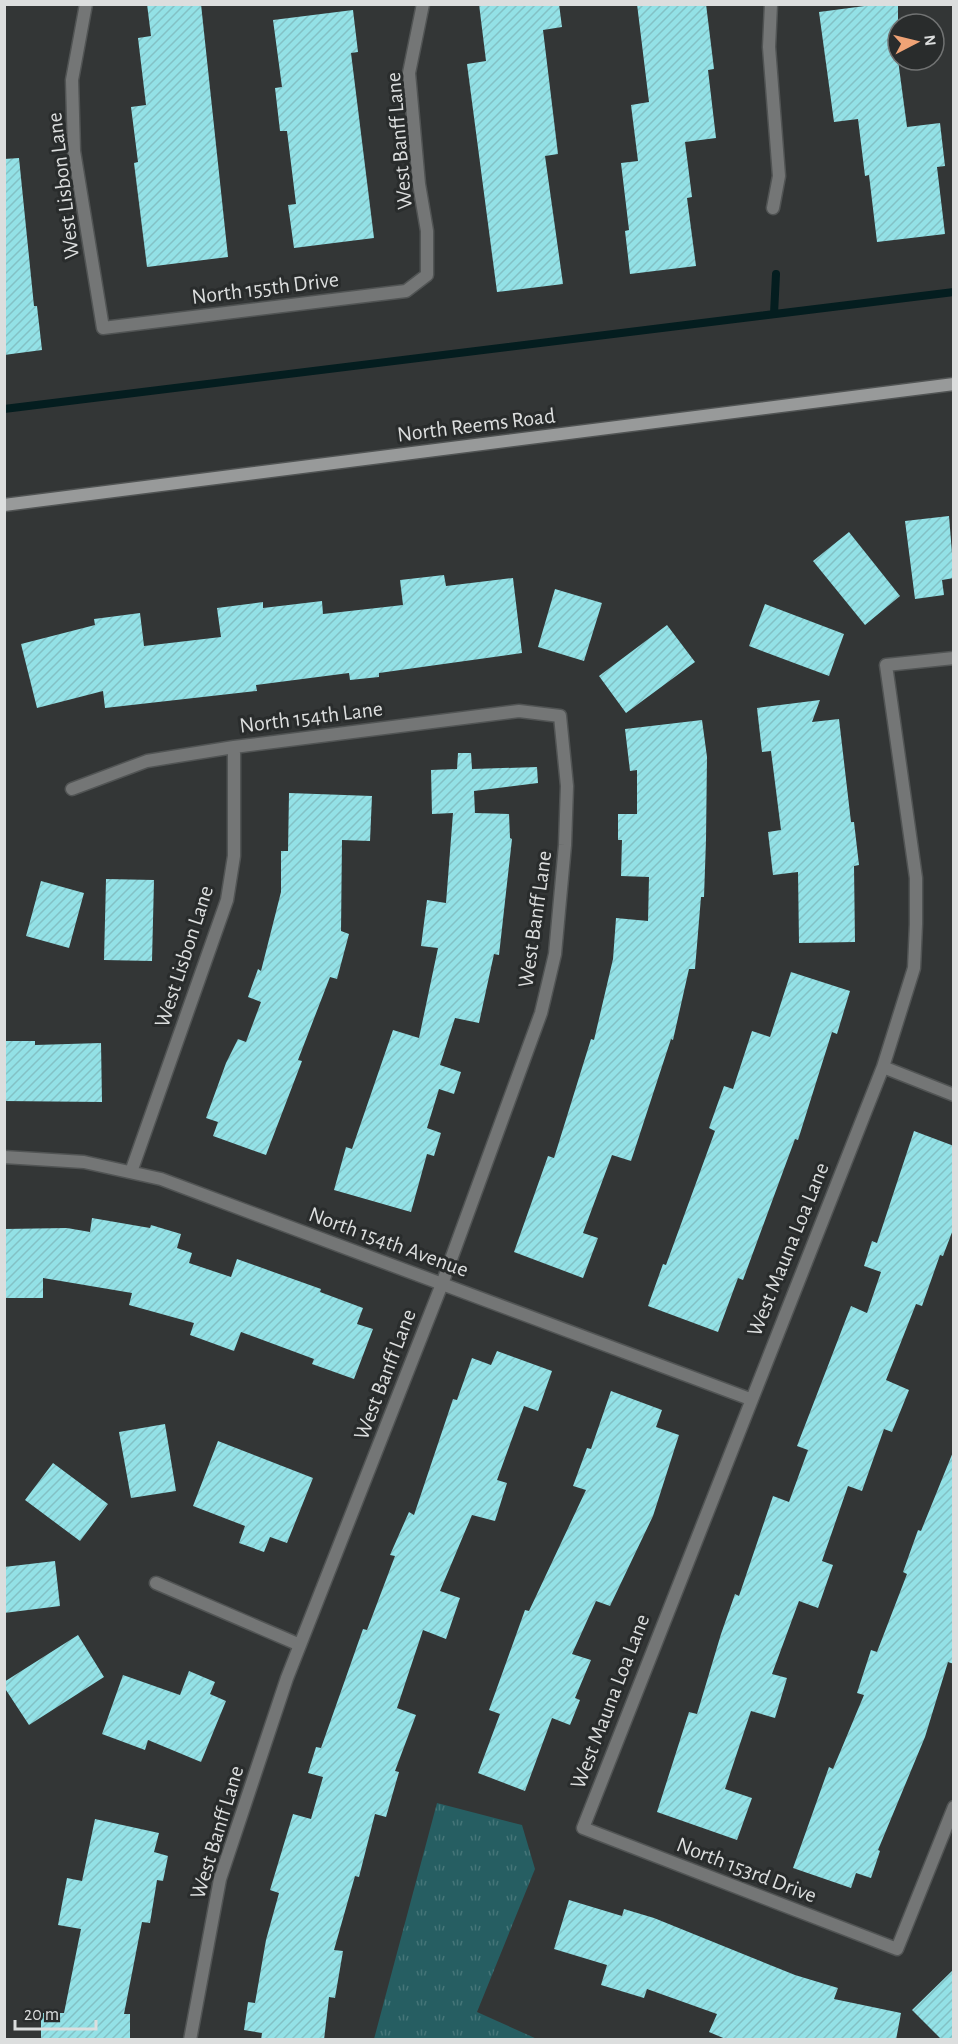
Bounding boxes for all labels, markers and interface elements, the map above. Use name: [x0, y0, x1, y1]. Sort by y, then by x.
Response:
north arrow: [886, 12, 946, 72]
text: N: [921, 34, 939, 47]
street label: West Banff Lane: [382, 71, 416, 211]
street label: West Lisbon Lane: [43, 111, 83, 261]
street label: North 155th Drive: [190, 268, 340, 308]
street label: North Reems Road: [396, 404, 556, 446]
street label: North 154th Lane: [238, 697, 384, 737]
street label: West Banff Lane: [514, 849, 555, 989]
street label: West Lisbon Lane: [151, 883, 217, 1030]
street label: West Mauna Loa Lane: [743, 1159, 833, 1339]
street label: North 154th Avenue: [306, 1203, 471, 1281]
street label: West Banff Lane: [350, 1306, 420, 1443]
street label: West Mauna Loa Lane: [566, 1611, 653, 1792]
street label: West Banff Lane: [186, 1763, 248, 1902]
street label: North 153rd Drive: [674, 1833, 820, 1907]
scale bar: [15, 1993, 96, 2031]
text: 20 m: [24, 2006, 59, 2024]

